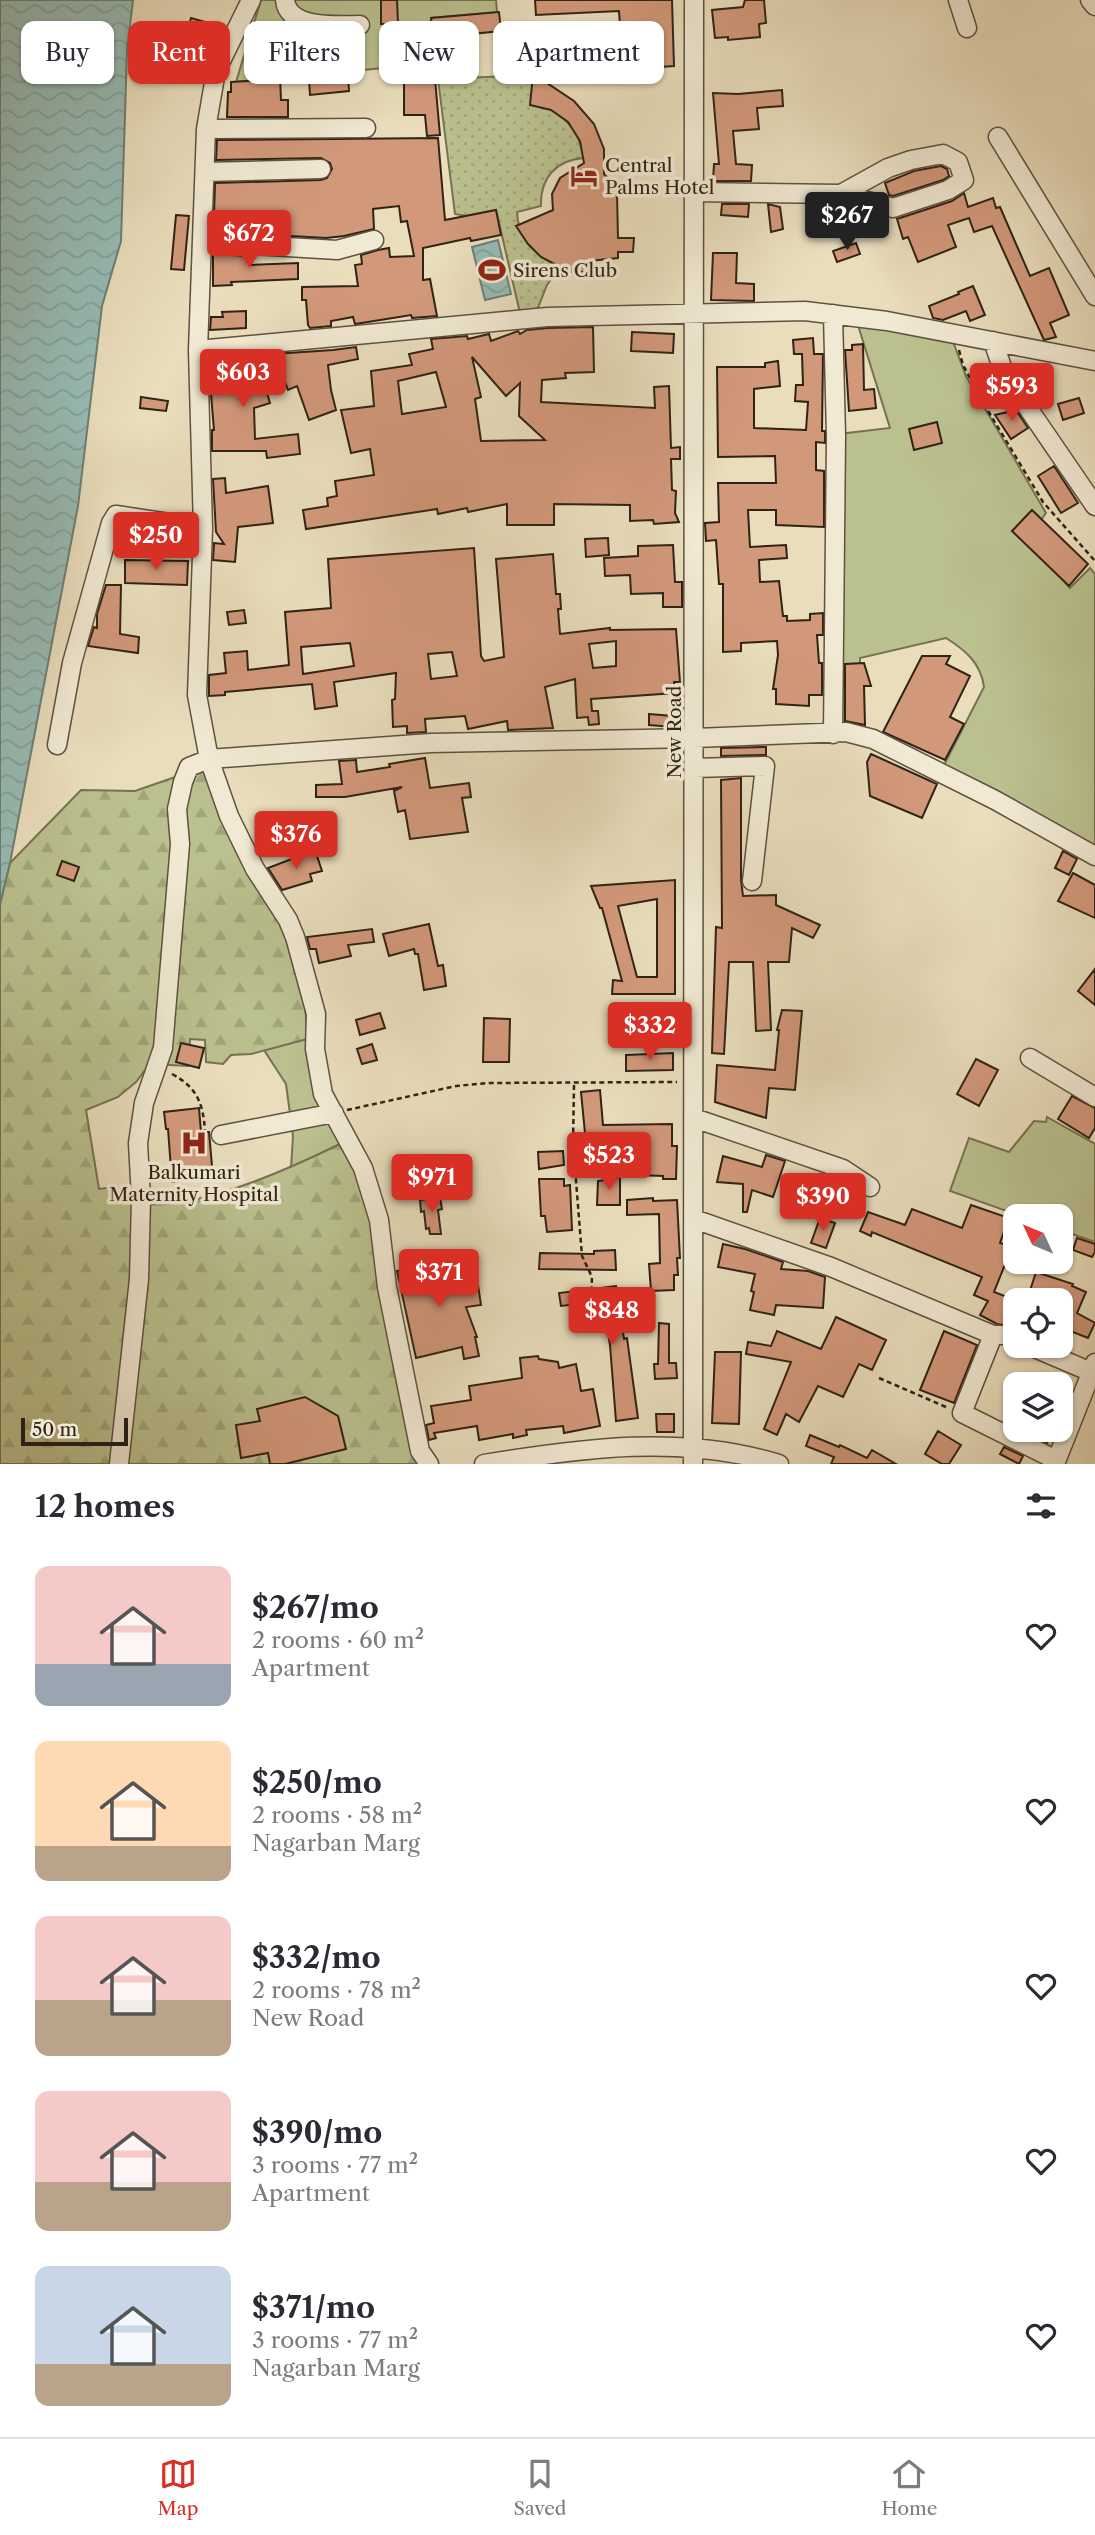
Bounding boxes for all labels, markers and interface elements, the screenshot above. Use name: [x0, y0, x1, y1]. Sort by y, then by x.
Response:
chip: Buy: [21, 21, 114, 84]
chip: Rent: [128, 21, 230, 84]
chip: Filters: [244, 21, 365, 84]
chip: New: [379, 21, 479, 84]
chip: Apartment: [493, 21, 664, 84]
place label: Central Palms Hotel: [605, 154, 715, 199]
hotel icon: Central Palms Hotel: [569, 161, 599, 191]
pin: $267: [806, 192, 888, 252]
text: $267: [821, 201, 873, 229]
pin: $672: [208, 210, 290, 270]
text: $672: [223, 219, 275, 247]
sports icon: Sirens Club: [477, 255, 507, 285]
place label: Sirens Club: [513, 259, 617, 282]
pin: $603: [202, 350, 284, 409]
text: $603: [216, 358, 270, 386]
pin: $593: [971, 364, 1053, 423]
text: $593: [986, 372, 1038, 400]
pin: $250: [115, 512, 197, 572]
text: $250: [129, 521, 183, 549]
street label: New Road: [663, 685, 686, 778]
pin: $376: [255, 812, 337, 871]
text: $376: [270, 820, 322, 848]
pin: $332: [609, 1002, 691, 1062]
text: $332: [624, 1011, 676, 1039]
hospital icon: Balkumari Maternity Hospital: [179, 1128, 209, 1158]
pin: $523: [568, 1132, 650, 1192]
text: $523: [583, 1141, 635, 1169]
pin: $971: [391, 1154, 473, 1214]
place label: Balkumari Maternity Hospital: [109, 1161, 279, 1206]
text: $971: [408, 1163, 456, 1191]
pin: $390: [782, 1174, 864, 1233]
text: $390: [796, 1182, 850, 1210]
north arrow: [1003, 1204, 1073, 1274]
map controls: [1003, 1204, 1073, 1442]
pin: $371: [398, 1250, 480, 1309]
text: $371: [415, 1258, 463, 1286]
pin: $848: [571, 1288, 653, 1347]
button: locate: [1003, 1288, 1073, 1358]
text: $848: [585, 1296, 639, 1324]
button: layers: [1003, 1372, 1073, 1442]
scale bar: [21, 1415, 128, 1447]
text: 50 m: [32, 1418, 77, 1441]
icon: filters: [1022, 1487, 1060, 1525]
text: 12 homes: [35, 1488, 175, 1525]
text: $267/mo: [252, 1589, 379, 1626]
icon: home: [91, 1594, 175, 1678]
icon: heart: [1022, 1617, 1060, 1655]
text: 2 rooms · 60 m²: [252, 1626, 424, 1654]
text: Apartment: [252, 1654, 370, 1682]
text: $250/mo: [252, 1764, 382, 1801]
icon: home: [91, 1769, 175, 1853]
icon: heart: [1022, 1792, 1060, 1830]
text: 2 rooms · 58 m²: [252, 1801, 422, 1829]
text: Nagarban Marg: [252, 1829, 420, 1857]
text: $332/mo: [252, 1939, 381, 1976]
icon: home: [91, 1944, 175, 2028]
icon: heart: [1022, 1967, 1060, 2005]
text: 2 rooms · 78 m²: [252, 1976, 421, 2004]
text: New Road: [252, 2004, 364, 2032]
text: $390/mo: [252, 2114, 382, 2151]
icon: home: [91, 2119, 175, 2203]
icon: heart: [1022, 2142, 1060, 2180]
text: 3 rooms · 77 m²: [252, 2151, 418, 2179]
text: Apartment: [252, 2179, 370, 2207]
text: $371/mo: [252, 2289, 375, 2326]
icon: home: [91, 2294, 175, 2378]
icon: heart: [1022, 2317, 1060, 2355]
text: 3 rooms · 77 m²: [252, 2326, 418, 2354]
text: Nagarban Marg: [252, 2354, 420, 2382]
tab: Map: [158, 2455, 198, 2520]
tab: Saved: [514, 2455, 566, 2520]
tab: Home: [882, 2455, 937, 2520]

